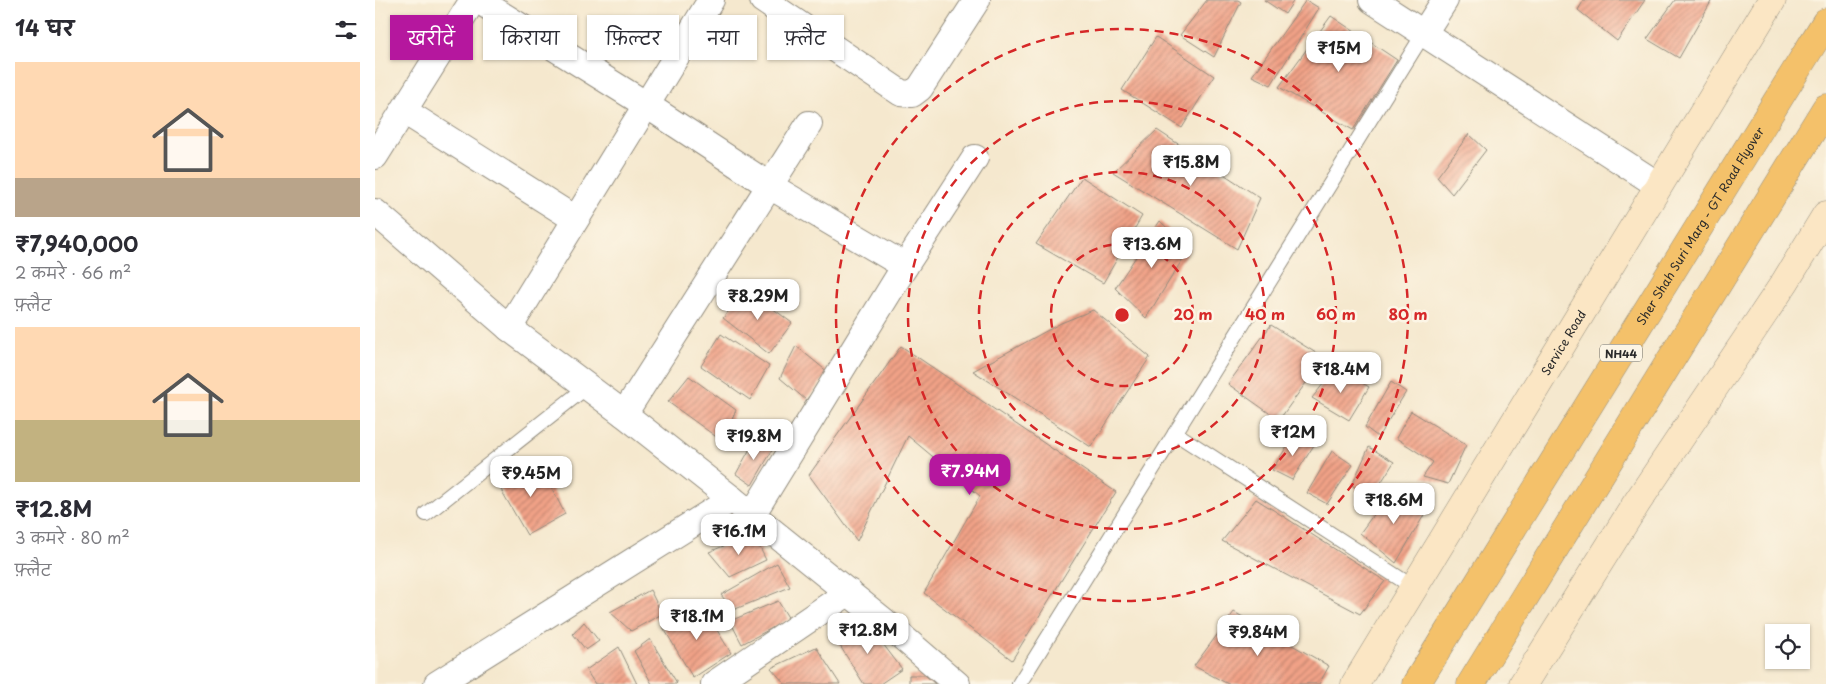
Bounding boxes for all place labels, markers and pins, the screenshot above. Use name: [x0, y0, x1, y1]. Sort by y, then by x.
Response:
pin: ₹15M: [1309, 30, 1369, 73]
pin: ₹15.8M: [1150, 144, 1232, 187]
pin: ₹13.6M: [1111, 226, 1193, 269]
pin: ₹8.29M: [717, 278, 799, 321]
centre of rings: [1113, 306, 1131, 324]
pin: ₹18.4M: [1300, 352, 1382, 394]
pin: ₹12M: [1263, 414, 1323, 457]
pin: ₹19.8M: [713, 418, 795, 461]
pin: ₹7.94M: [929, 454, 1011, 496]
pin: ₹9.45M: [490, 456, 572, 498]
pin: ₹18.6M: [1353, 482, 1435, 525]
pin: ₹16.1M: [698, 514, 780, 556]
pin: ₹18.1M: [656, 598, 738, 641]
pin: ₹12.8M: [827, 612, 909, 655]
pin: ₹9.84M: [1217, 614, 1299, 657]

